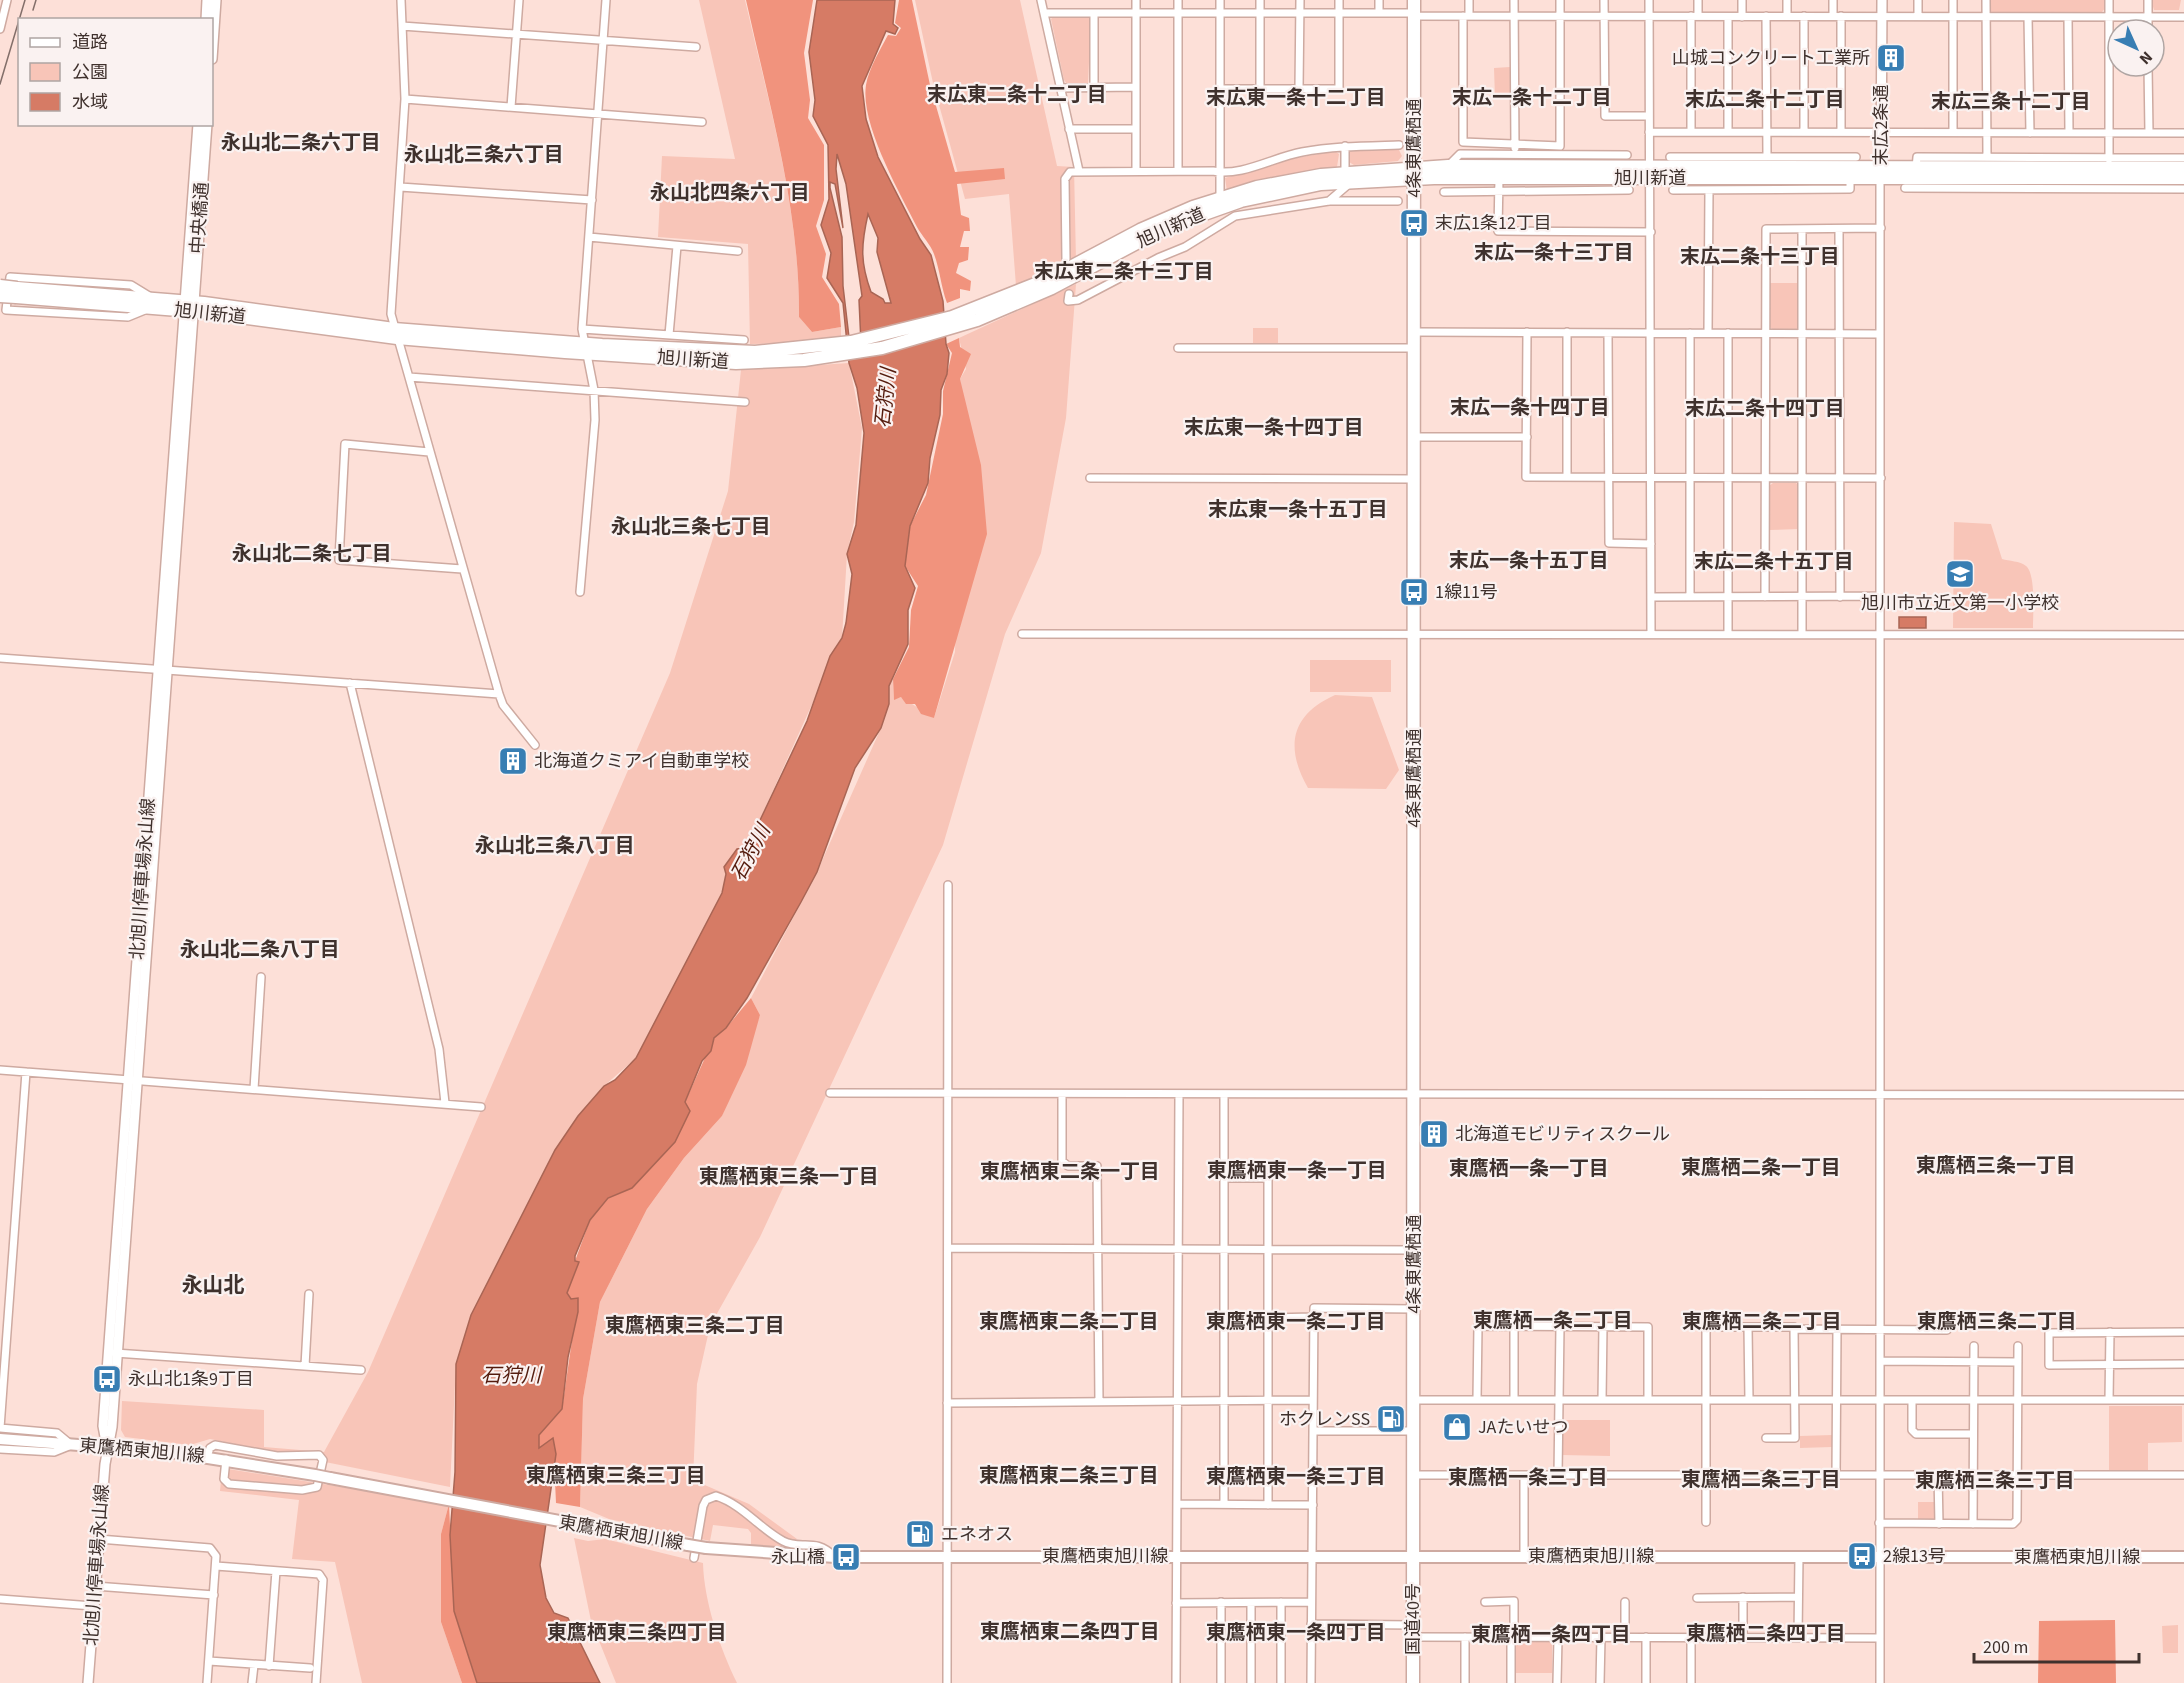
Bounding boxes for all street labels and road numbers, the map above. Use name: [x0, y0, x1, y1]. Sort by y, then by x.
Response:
street label: 末広2条通: [1869, 85, 1894, 165]
street label: 4条東鷹栖通: [1402, 99, 1427, 197]
street label: 旭川新道: [1614, 166, 1686, 191]
street label: 中央橋通: [185, 181, 215, 255]
street label: 旭川新道: [1133, 202, 1209, 254]
street label: 旭川新道: [173, 298, 247, 330]
street label: 旭川新道: [656, 345, 730, 375]
street label: 4条東鷹栖通: [1402, 729, 1427, 827]
street label: 北旭川停車場永山線: [125, 797, 161, 961]
street label: 4条東鷹栖通: [1402, 1215, 1427, 1313]
street label: 東鷹栖東旭川線: [78, 1433, 206, 1469]
street label: 北旭川停車場永山線: [79, 1483, 115, 1647]
street label: 東鷹栖東旭川線: [557, 1510, 685, 1556]
street label: 東鷹栖東旭川線: [1042, 1544, 1168, 1569]
street label: 東鷹栖東旭川線: [1528, 1544, 1654, 1569]
street label: 東鷹栖東旭川線: [2014, 1545, 2140, 1570]
street label: 国道40号: [1401, 1583, 1426, 1655]

